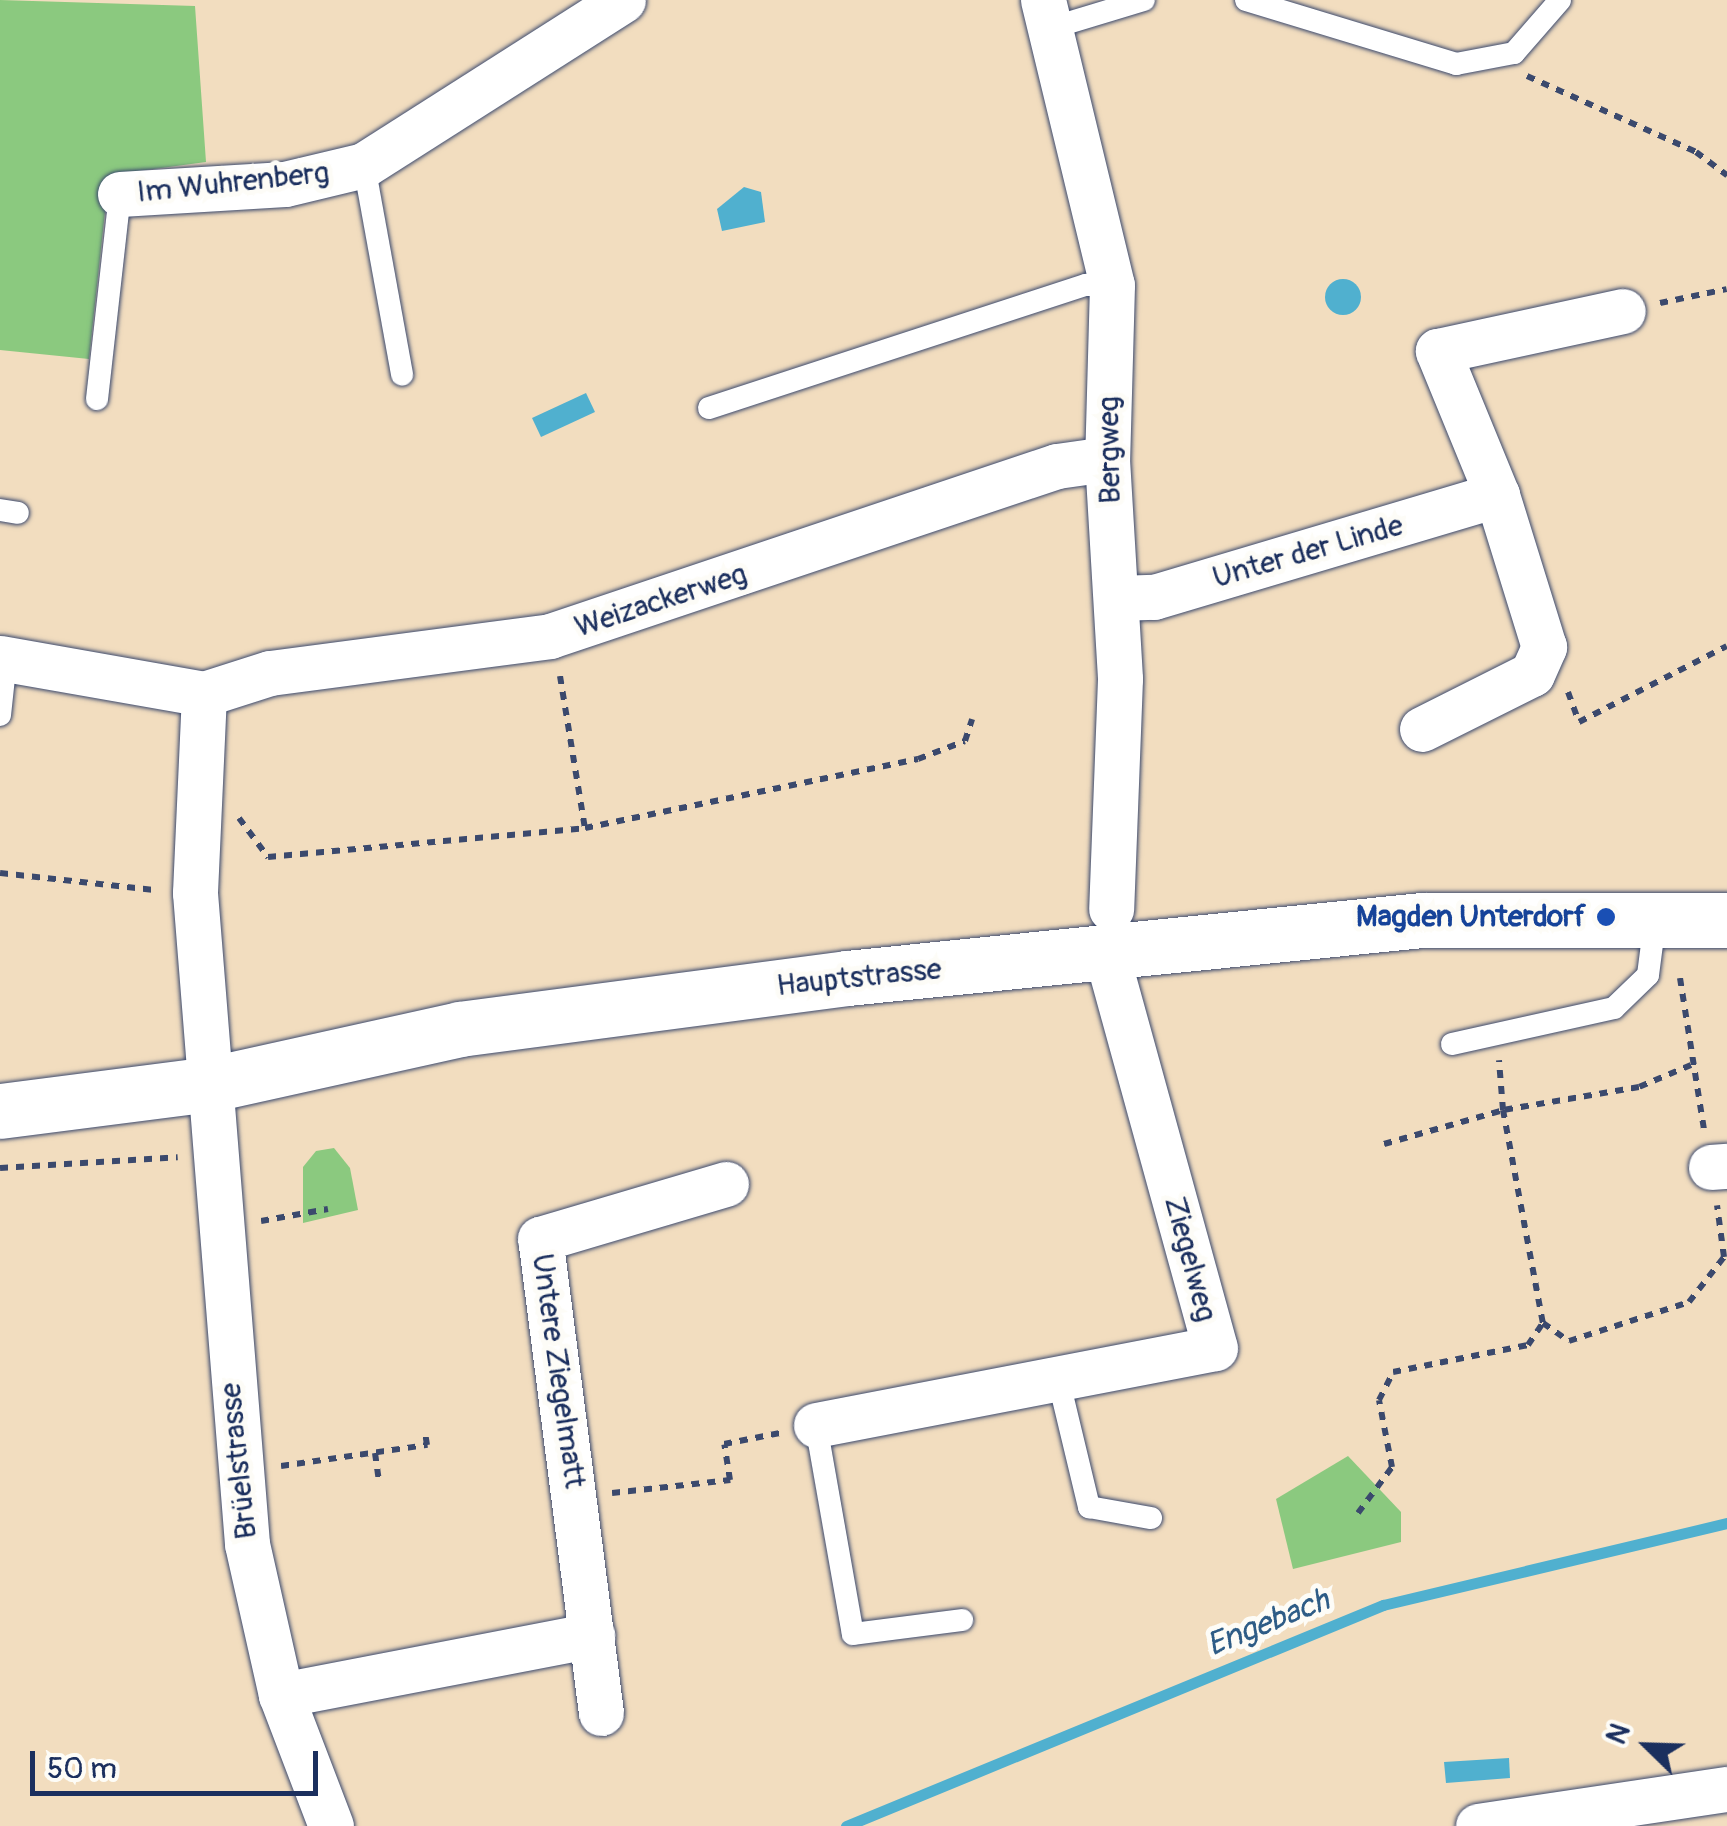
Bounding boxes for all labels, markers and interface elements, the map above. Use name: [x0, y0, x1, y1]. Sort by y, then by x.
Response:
street label: Im Wuhrenberg: [135, 155, 331, 211]
street label: Bergweg: [1091, 396, 1129, 504]
street label: Unter der Linde: [1209, 508, 1407, 596]
street label: Weizackerweg: [570, 556, 752, 646]
place label: Magden Unterdorf: [1356, 899, 1586, 935]
marker: Magden Unterdorf: [1595, 906, 1617, 928]
street label: Hauptstrasse: [775, 951, 943, 1005]
street label: Ziegelweg: [1156, 1193, 1224, 1325]
street label: Untere Ziegelmatt: [524, 1251, 592, 1491]
street label: Brüelstrasse: [213, 1381, 265, 1541]
water label: Engebach: [1201, 1581, 1335, 1665]
north arrow: [1597, 1696, 1697, 1796]
text: N: [1599, 1719, 1639, 1750]
scale bar: [35, 1731, 322, 1793]
text: 50 m: [47, 1750, 117, 1787]

